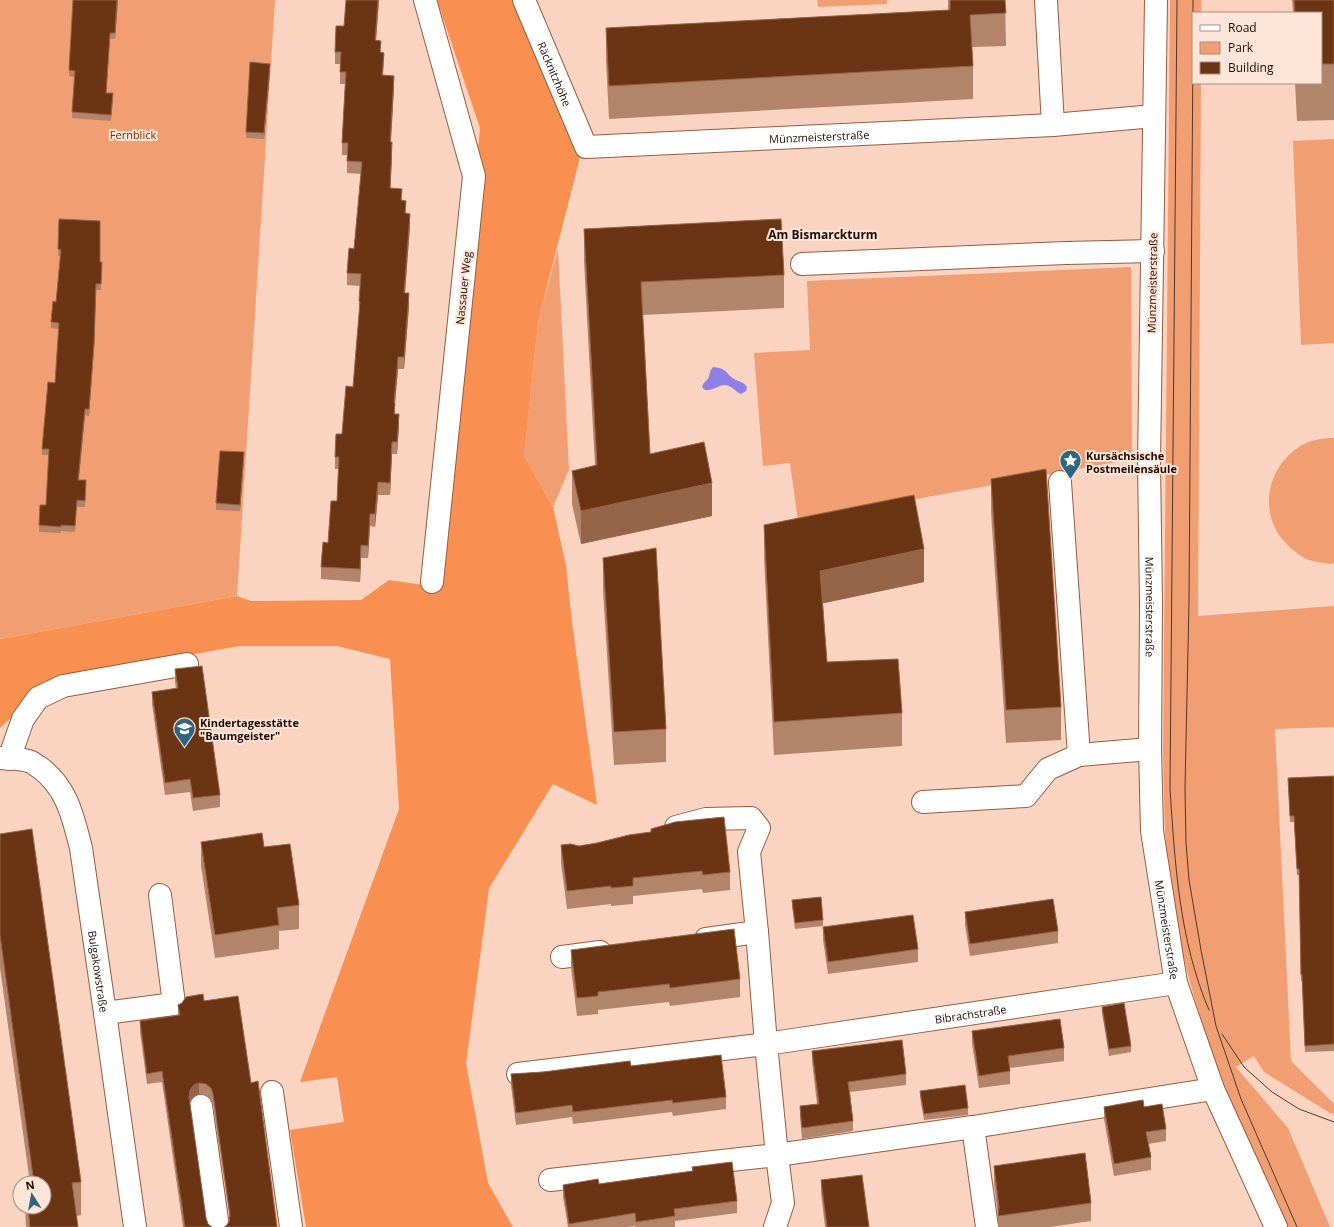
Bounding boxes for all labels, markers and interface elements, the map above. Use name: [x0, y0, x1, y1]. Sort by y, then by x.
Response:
legend: [1192, 12, 1322, 84]
text: Road: [1228, 19, 1257, 36]
street label: Räcknitzhöhe: [535, 39, 575, 108]
text: Park: [1228, 39, 1254, 56]
text: Building: [1228, 59, 1274, 76]
street label: Münzmeisterstraße: [769, 126, 870, 146]
park label: Fernblick: [110, 127, 156, 142]
district label: Am Bismarckturm: [768, 226, 878, 243]
street label: Münzmeisterstraße: [1144, 233, 1160, 333]
street label: Nassauer Weg: [452, 251, 474, 325]
place icon: Kursächsische Postmeilensäule: [1058, 448, 1084, 481]
place label: Kursächsische Postmeilensäule: [1086, 448, 1177, 476]
street label: Münzmeisterstraße: [1143, 557, 1159, 657]
school or university icon: Kindertagesstätte "Baumgeister": [172, 715, 198, 748]
place label: Kindertagesstätte "Baumgeister": [200, 715, 299, 743]
street label: Münzmeisterstraße: [1152, 879, 1183, 980]
street label: Bulgakowstraße: [86, 930, 112, 1013]
street label: Bibrachstraße: [934, 1001, 1007, 1026]
north arrow: [12, 1175, 52, 1215]
text: N: [24, 1176, 36, 1193]

